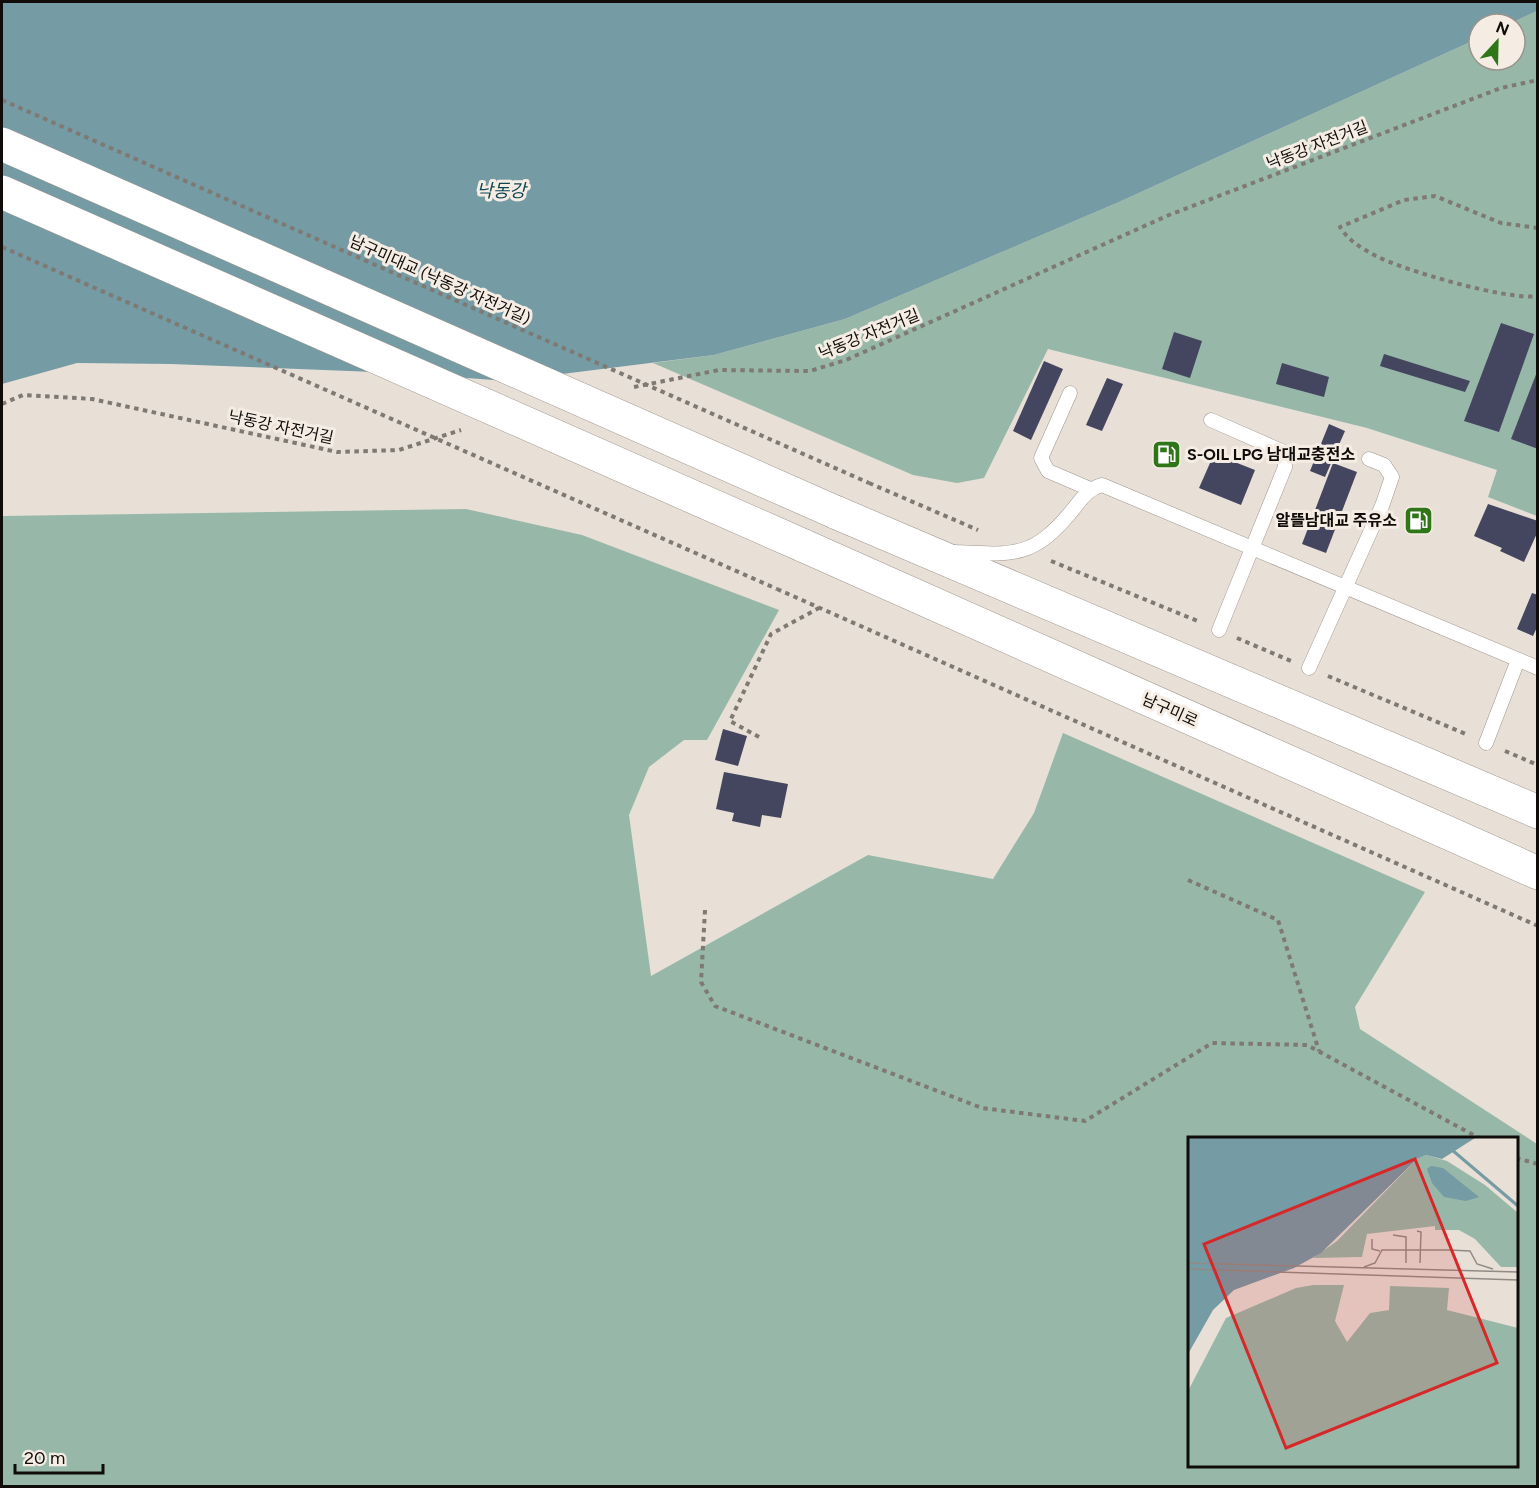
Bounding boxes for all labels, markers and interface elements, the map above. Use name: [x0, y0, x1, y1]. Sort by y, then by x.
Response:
north arrow: [1467, 12, 1527, 72]
text: N: [1493, 17, 1512, 40]
street label: 낙동강 자전거길: [1264, 117, 1370, 173]
water label: 낙동강: [476, 180, 528, 202]
street label: 남구미대교 (낙동강 자전거길): [347, 231, 533, 329]
street label: 낙동강 자전거길: [816, 305, 922, 363]
street label: 낙동강 자전거길: [227, 407, 335, 447]
fuel station icon: S-OIL LPG 남대교충전소: [1150, 438, 1182, 470]
place label: S-OIL LPG 남대교충전소: [1187, 445, 1355, 464]
fuel station icon: 알뜰남대교 주유소: [1402, 504, 1434, 536]
place label: 알뜰남대교 주유소: [1275, 511, 1397, 530]
street label: 남구미로: [1139, 689, 1201, 731]
inset map: [1188, 1137, 1518, 1467]
scale bar: [15, 1437, 104, 1475]
text: 20 m: [24, 1447, 65, 1469]

